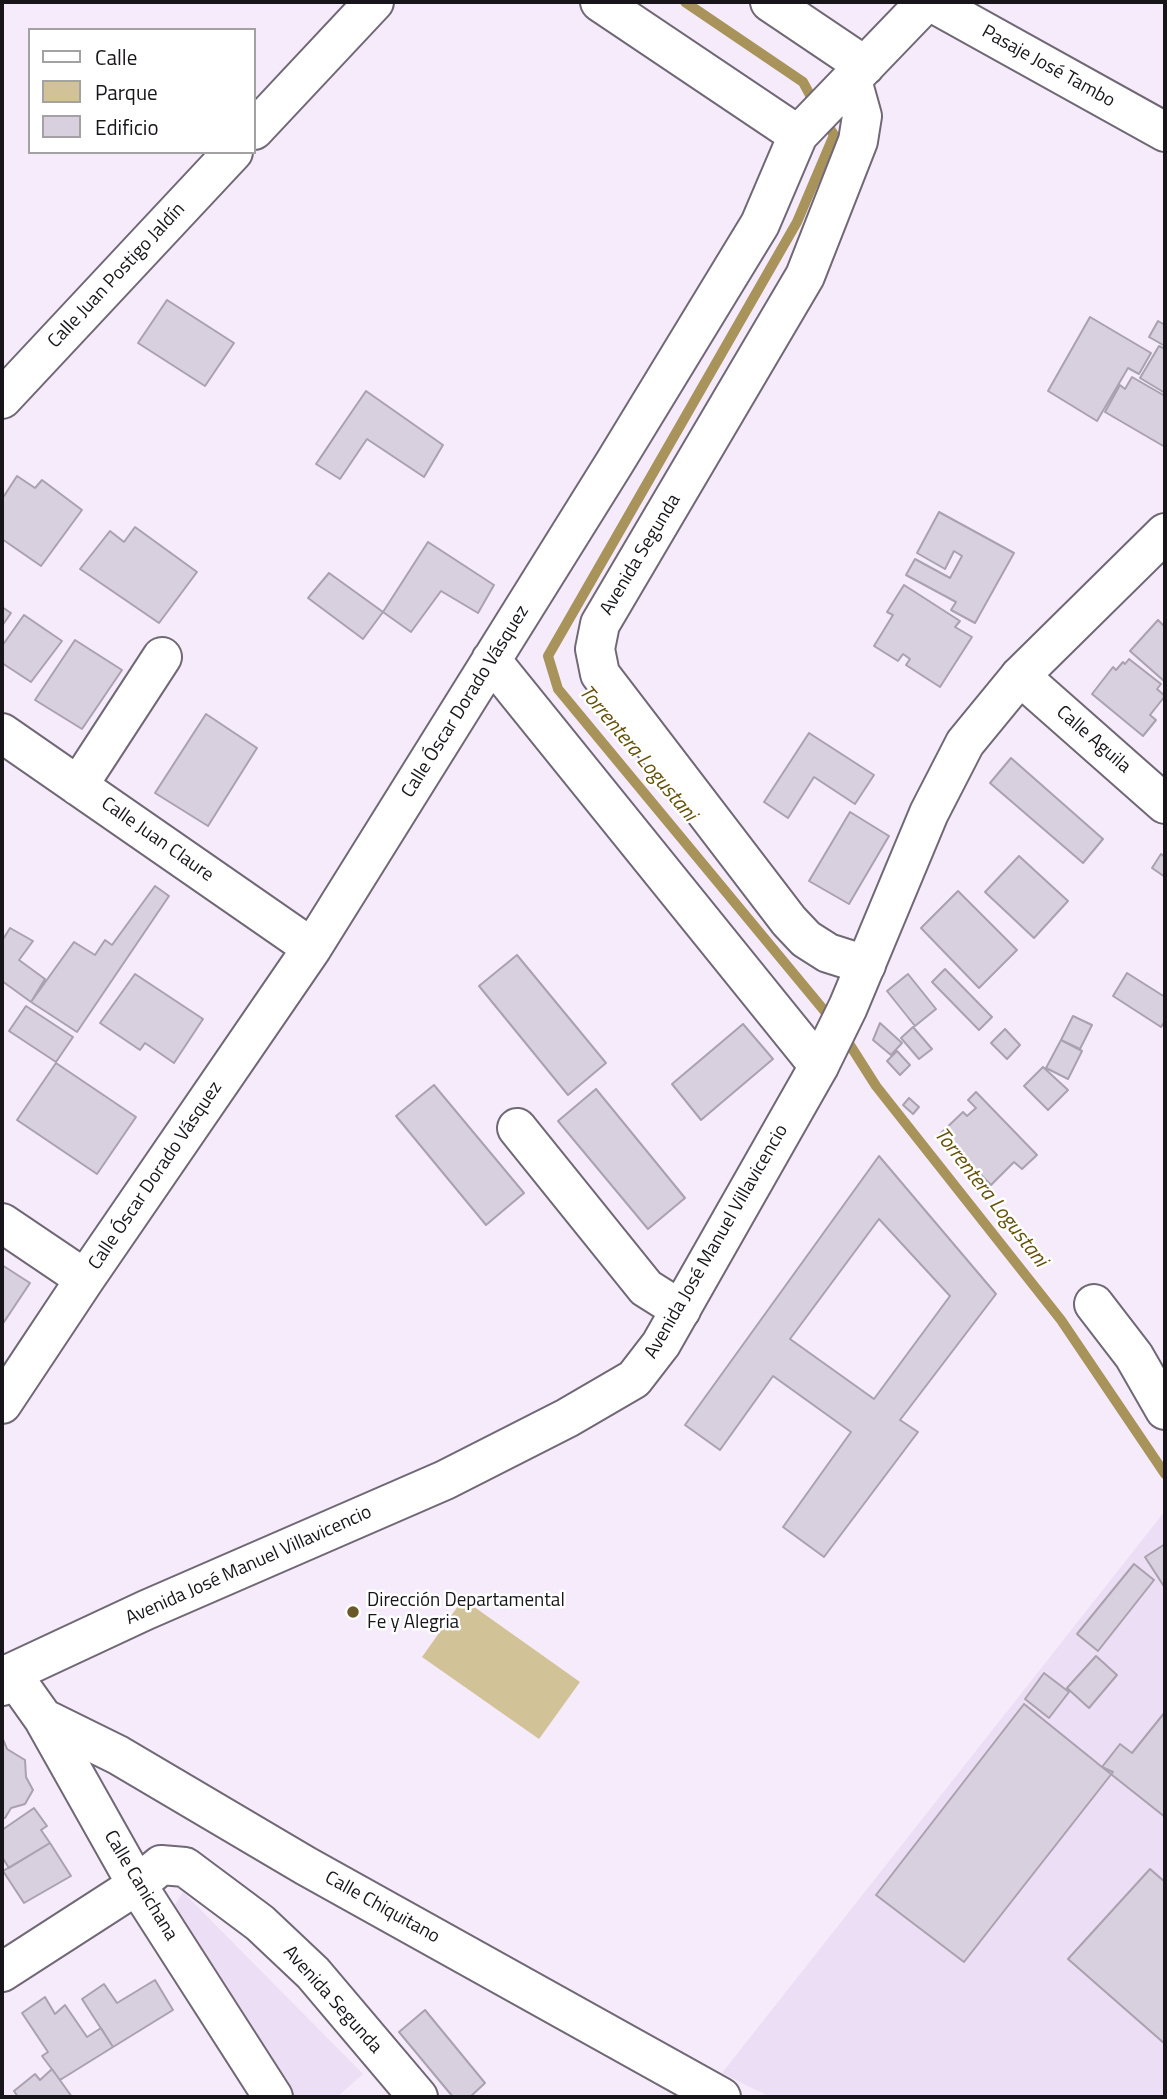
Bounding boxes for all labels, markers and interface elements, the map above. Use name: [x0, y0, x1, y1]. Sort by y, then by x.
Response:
street label: Pasaje José Tambo: [977, 21, 1119, 113]
legend: [28, 28, 256, 154]
text: Calle: [95, 41, 137, 73]
text: Parque: [95, 76, 158, 108]
text: Edificio: [95, 111, 159, 143]
street label: Calle Juan Postigo Jaldín: [44, 199, 190, 353]
street label: Avenida Segunda: [596, 490, 686, 620]
street label: Calle Óscar Dorado Vásquez: [397, 602, 535, 802]
water label: Torrentera Logustani: [573, 681, 701, 827]
street label: Calle Aguila: [1051, 701, 1135, 779]
street label: Calle Juan Claure: [96, 793, 218, 887]
street label: Calle Óscar Dorado Vásquez: [84, 1078, 228, 1274]
street label: Avenida José Manuel Villavicencio: [640, 1121, 794, 1363]
water label: Torrentera Logustani: [928, 1123, 1052, 1273]
street label: Avenida José Manuel Villavicencio: [122, 1501, 376, 1631]
place label: Dirección Departamental Fe y Alegria: [367, 1590, 565, 1634]
marker: Dirección Departamental Fe y Alegria: [345, 1604, 361, 1620]
street label: Calle Canichana: [98, 1827, 182, 1945]
street label: Calle Chiquitano: [321, 1867, 443, 1949]
street label: Avenida Segunda: [278, 1941, 386, 2059]

